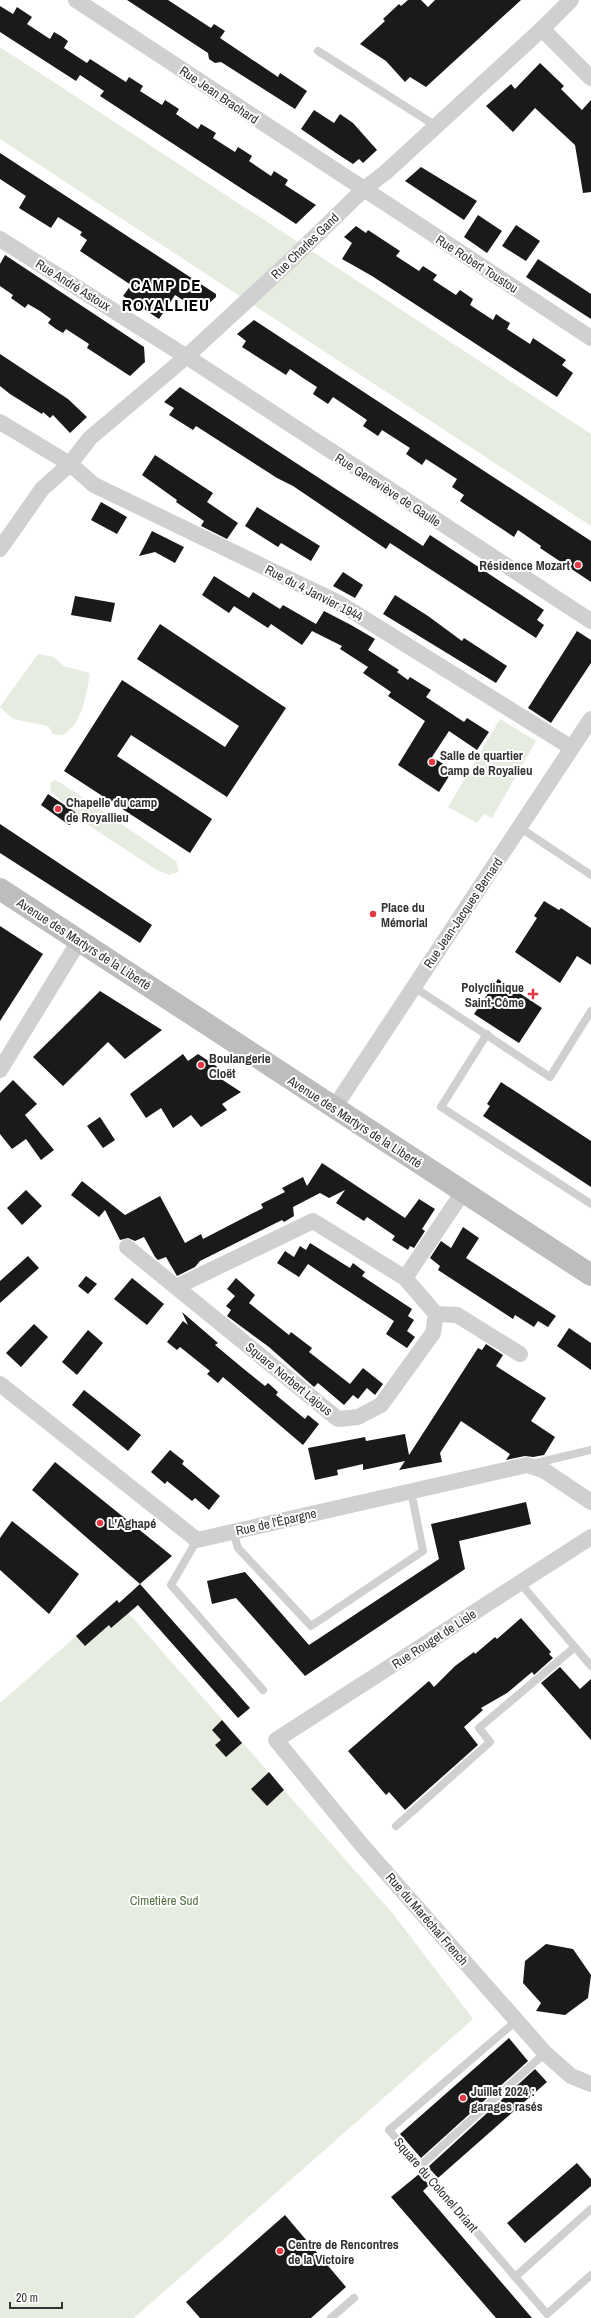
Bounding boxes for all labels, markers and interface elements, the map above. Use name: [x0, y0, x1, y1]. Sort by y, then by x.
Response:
street label: Rue Jean Brachard: [176, 62, 262, 128]
street label: Rue Charles Gand: [267, 209, 343, 283]
street label: Rue Robert Toustou: [433, 231, 521, 297]
street label: Rue André Astoux: [32, 255, 114, 315]
district label: CAMP DE ROYALLIEU: [122, 273, 210, 316]
street label: Rue Geneviève de Gaulle: [332, 449, 444, 531]
place label: Résidence Mozart: [479, 557, 570, 574]
marker: Résidence Mozart: [573, 560, 583, 570]
street label: Rue du 4 Janvier 1944: [262, 561, 366, 625]
place label: Salle de quartier Camp de Royalieu: [440, 747, 532, 779]
marker: Salle de quartier Camp de Royalieu: [427, 757, 437, 767]
place label: Chapelle du camp de Royallieu: [66, 794, 157, 826]
marker: Chapelle du camp de Royallieu: [53, 804, 63, 814]
street label: Rue Jean-Jacques Bernard: [420, 854, 506, 972]
street label: Avenue des Martyrs de la Liberté: [13, 894, 154, 994]
place label: Place du Mémorial: [381, 899, 428, 931]
marker: Place du Mémorial: [368, 909, 378, 919]
place label: Polyclinique Saint-Côme: [461, 979, 524, 1011]
marker: Polyclinique Saint-Côme: [527, 988, 539, 1000]
place label: Boulangerie Cloët: [209, 1050, 271, 1082]
marker: Boulangerie Cloët: [196, 1060, 206, 1070]
street label: Avenue des Martyrs de la Liberté: [284, 1072, 425, 1172]
street label: Square Norbert Lajous: [242, 1339, 336, 1419]
street label: Rue de l'Épargne: [234, 1504, 318, 1540]
place label: L'Aghapé: [108, 1515, 156, 1532]
marker: L'Aghapé: [95, 1518, 105, 1528]
street label: Rue Rouget de Lisle: [389, 1605, 479, 1673]
street label: Rue du Maréchal French: [382, 1869, 472, 1969]
park label: Cimetière Sud: [130, 1892, 198, 1909]
place label: Juillet 2024 : garages rasés: [471, 2083, 543, 2115]
marker: Juillet 2024 : garages rasés: [458, 2093, 468, 2103]
street label: Square du Colonel Driant: [390, 2134, 482, 2236]
place label: Centre de Rencontres de la Victoire: [288, 2236, 399, 2268]
marker: Centre de Rencontres de la Victoire: [275, 2246, 285, 2256]
scale bar: [10, 2284, 62, 2310]
text: 20 m: [16, 2290, 38, 2306]

